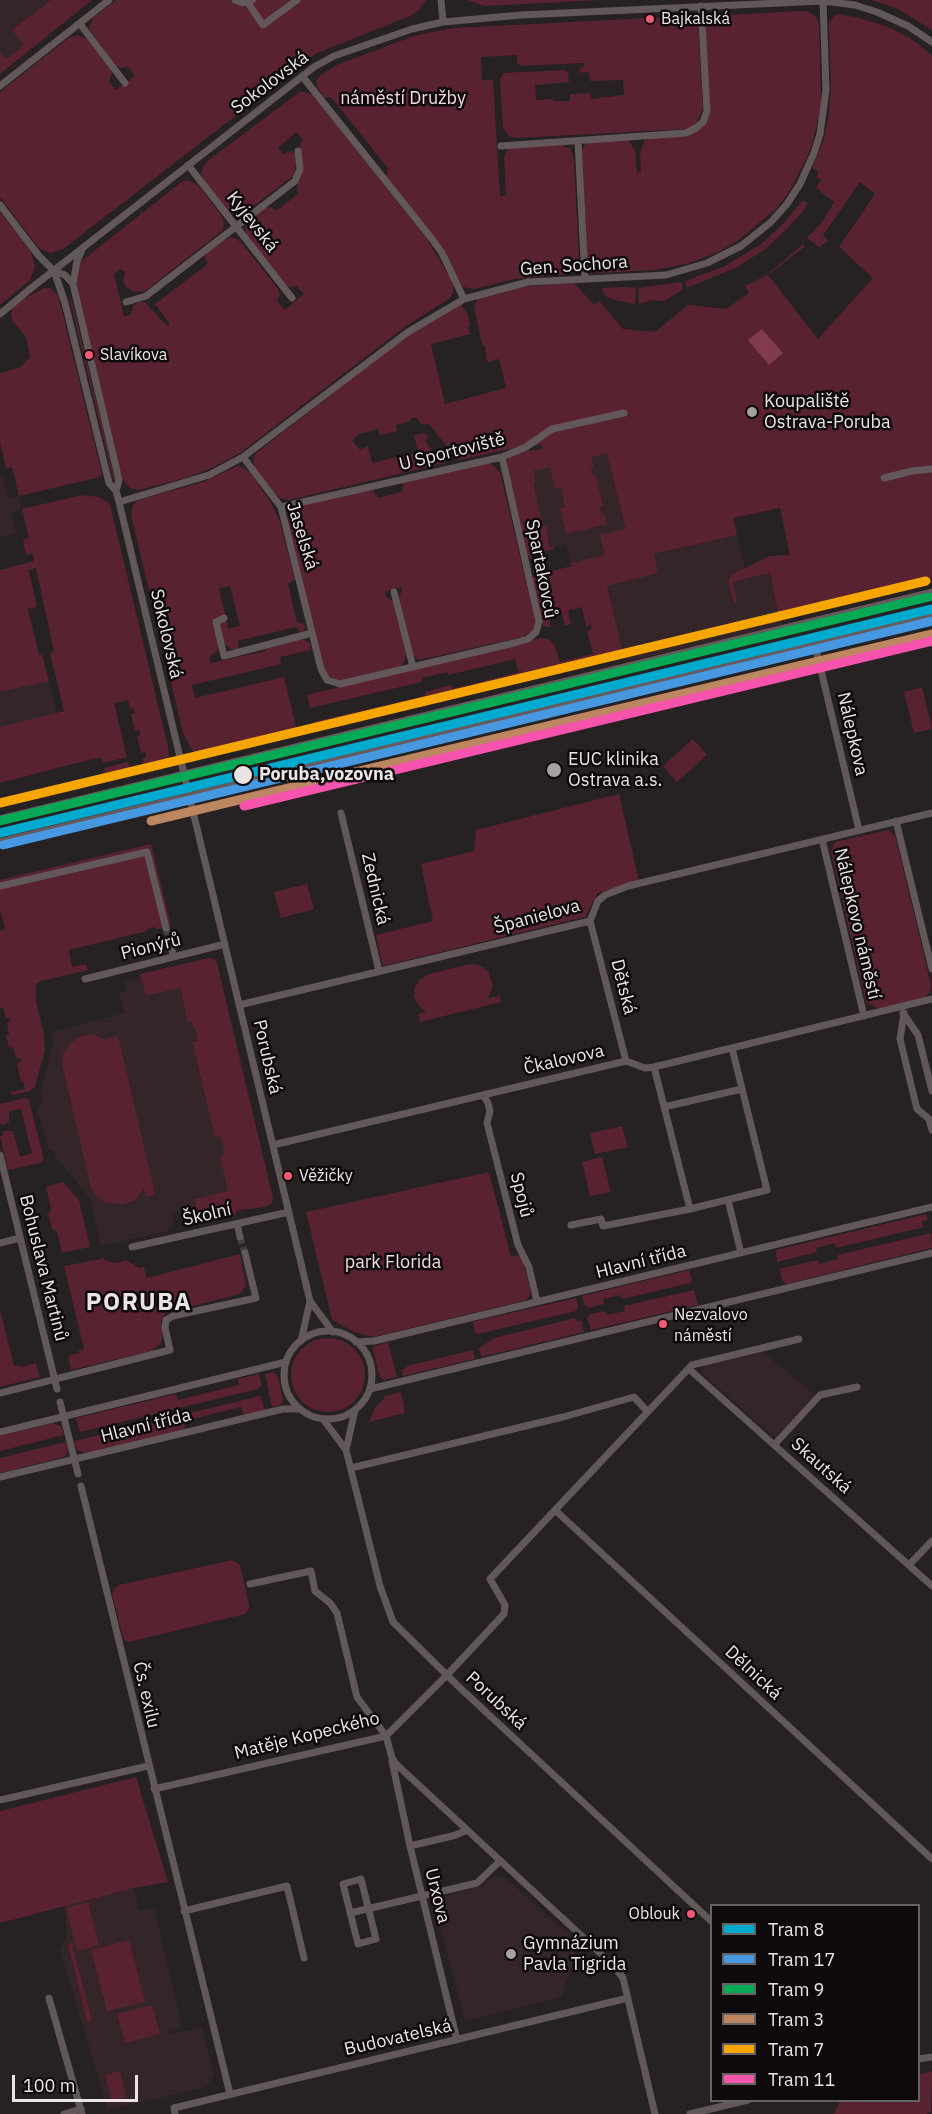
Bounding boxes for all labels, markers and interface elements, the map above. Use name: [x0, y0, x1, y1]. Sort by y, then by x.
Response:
place label: Bajkalská: [661, 9, 730, 29]
marker: Bajkalská: [644, 13, 656, 25]
street label: Sokolovská: [227, 47, 313, 119]
park label: náměstí Družby: [340, 88, 466, 110]
street label: Kyjevská: [222, 187, 282, 257]
street label: Gen. Sochora: [519, 251, 629, 281]
place label: Slavíkova: [100, 345, 167, 365]
marker: Slavíkova: [83, 349, 95, 361]
place label: Koupaliště Ostrava-Poruba: [764, 391, 891, 434]
marker: Koupaliště Ostrava-Poruba: [745, 405, 759, 419]
street label: U Sportoviště: [397, 428, 507, 476]
street label: Jaselská: [281, 499, 323, 573]
street label: Spartakovců: [521, 518, 561, 620]
street label: Sokolovská: [145, 587, 187, 681]
street label: Nálepkova: [832, 690, 872, 778]
place label: EUC klinika Ostrava a.s.: [568, 749, 663, 792]
marker: EUC klinika Ostrava a.s.: [545, 761, 563, 779]
marker: Poruba,vozovna: [232, 764, 254, 786]
place label: Poruba,vozovna: [259, 764, 394, 786]
street label: Nálepkovo náměstí: [829, 846, 885, 1002]
street label: Zednická: [356, 851, 394, 927]
street label: Španielova: [492, 895, 582, 939]
street label: Pionýrů: [119, 929, 183, 965]
street label: Dětská: [606, 957, 640, 1017]
street label: Porubská: [248, 1018, 286, 1096]
street label: Čkalovova: [522, 1040, 606, 1080]
place label: Věžičky: [299, 1166, 353, 1186]
marker: Věžičky: [282, 1170, 294, 1182]
street label: Spojů: [505, 1170, 537, 1220]
street label: Bohuslava Martinů: [14, 1193, 72, 1343]
street label: Školní: [181, 1199, 233, 1231]
street label: Hlavní třída: [594, 1240, 688, 1284]
park label: park Florida: [345, 1252, 441, 1274]
district label: PORUBA: [86, 1289, 192, 1317]
place label: Nezvalovo náměstí: [674, 1305, 748, 1343]
marker: Nezvalovo náměstí: [657, 1318, 669, 1330]
street label: Hlavní třída: [99, 1404, 193, 1448]
street label: Skautská: [786, 1433, 856, 1499]
street label: Dělnická: [720, 1641, 786, 1705]
street label: Čs. exilu: [128, 1660, 164, 1730]
street label: Porubská: [461, 1667, 531, 1735]
street label: Matěje Kopeckého: [232, 1708, 382, 1764]
street label: Urxova: [420, 1866, 454, 1926]
place label: Oblouk: [629, 1904, 680, 1924]
legend: [710, 1904, 920, 2102]
marker: Oblouk: [685, 1908, 697, 1920]
text: Tram 8: [768, 1918, 824, 1941]
place label: Gymnázium Pavla Tigrida: [523, 1933, 626, 1976]
marker: Gymnázium Pavla Tigrida: [504, 1947, 518, 1961]
text: Tram 17: [768, 1948, 835, 1971]
text: Tram 9: [768, 1978, 824, 2001]
text: Tram 3: [768, 2008, 824, 2031]
street label: Budovatelská: [342, 2015, 454, 2061]
text: Tram 7: [768, 2038, 824, 2061]
scale bar: [15, 2063, 141, 2101]
text: Tram 11: [768, 2068, 835, 2091]
text: 100 m: [23, 2074, 75, 2097]

